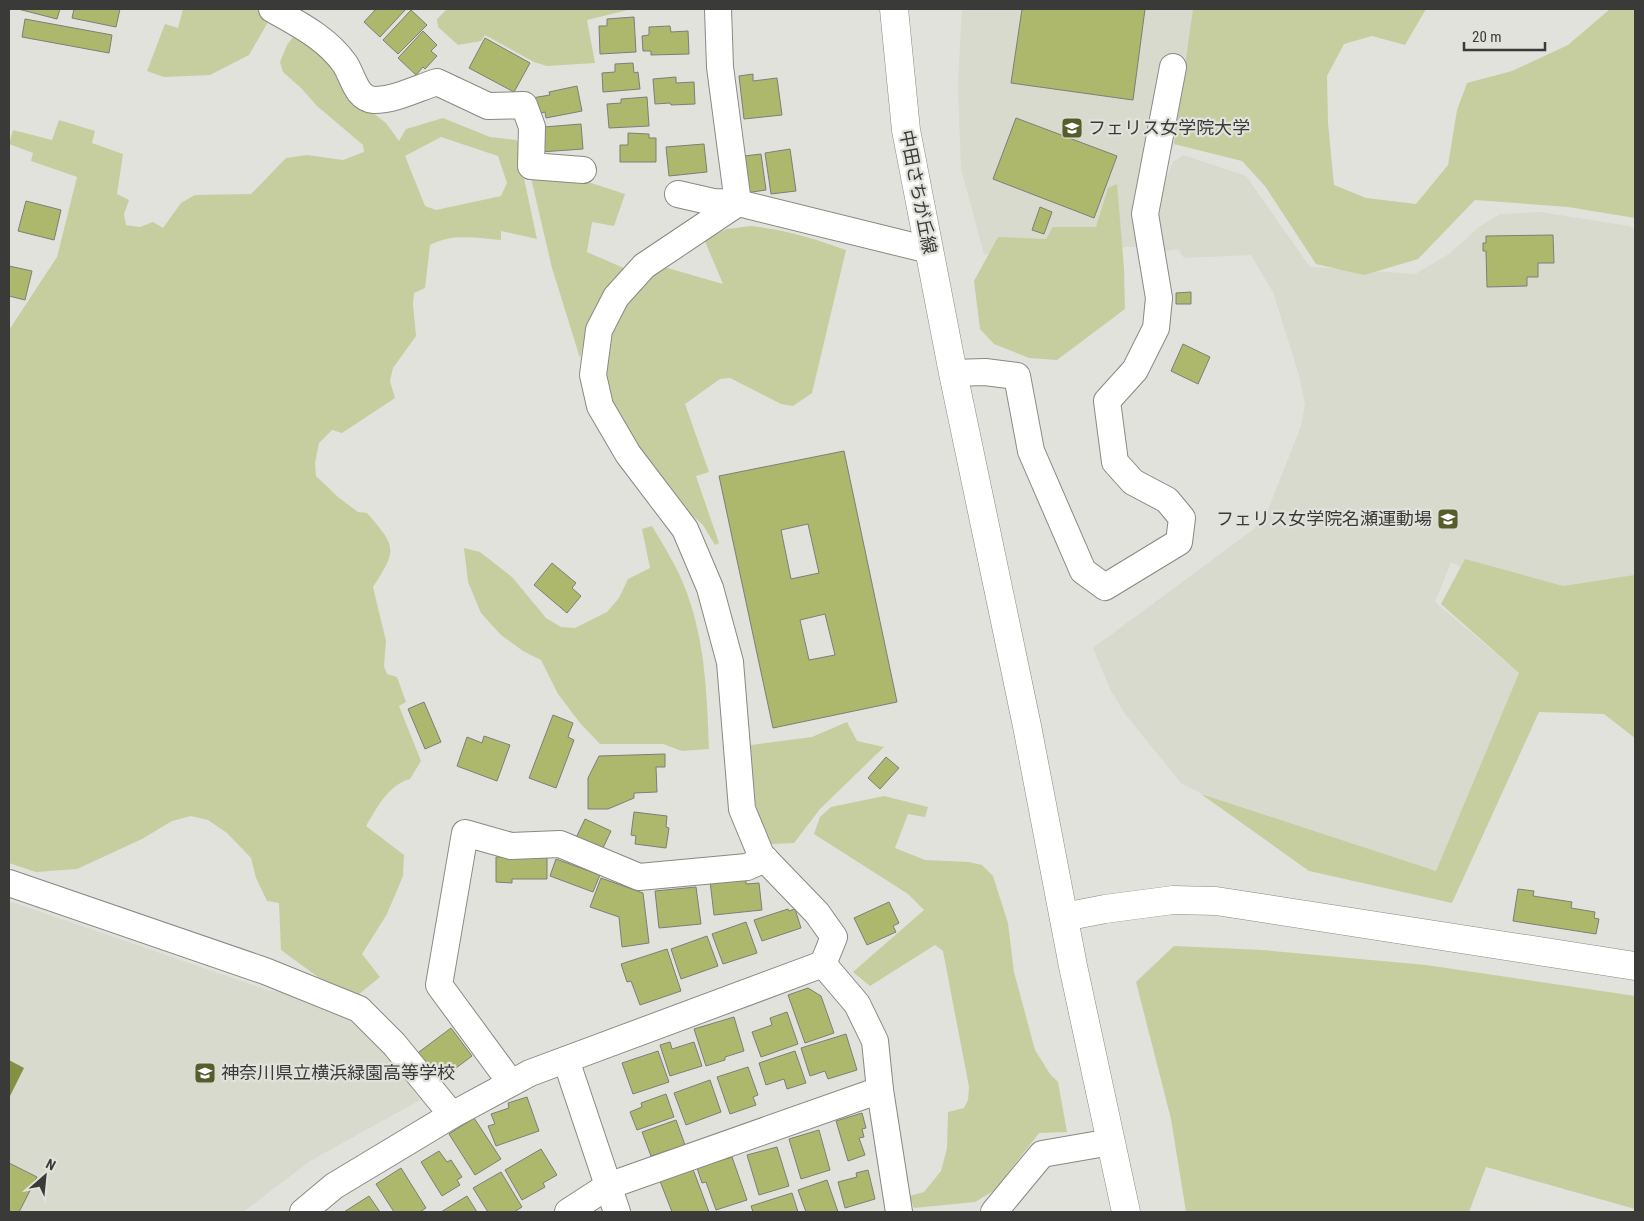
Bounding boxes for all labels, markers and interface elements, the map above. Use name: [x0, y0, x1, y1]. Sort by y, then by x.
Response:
scale bar: [1464, 20, 1545, 52]
text: 20 m: [1472, 28, 1502, 46]
school or university icon: フェリス女学院大学: [1060, 116, 1084, 140]
place label: フェリス女学院大学: [1088, 117, 1250, 138]
street label: 中田さちが丘線: [896, 128, 941, 256]
school or university icon: フェリス女学院名瀬運動場: [1436, 507, 1460, 531]
place label: フェリス女学院名瀬運動場: [1216, 508, 1432, 529]
school or university icon: 神奈川県立横浜緑園高等学校: [193, 1061, 217, 1085]
place label: 神奈川県立横浜緑園高等学校: [221, 1062, 455, 1083]
north arrow: [20, 1151, 70, 1201]
text: N: [43, 1155, 58, 1173]

